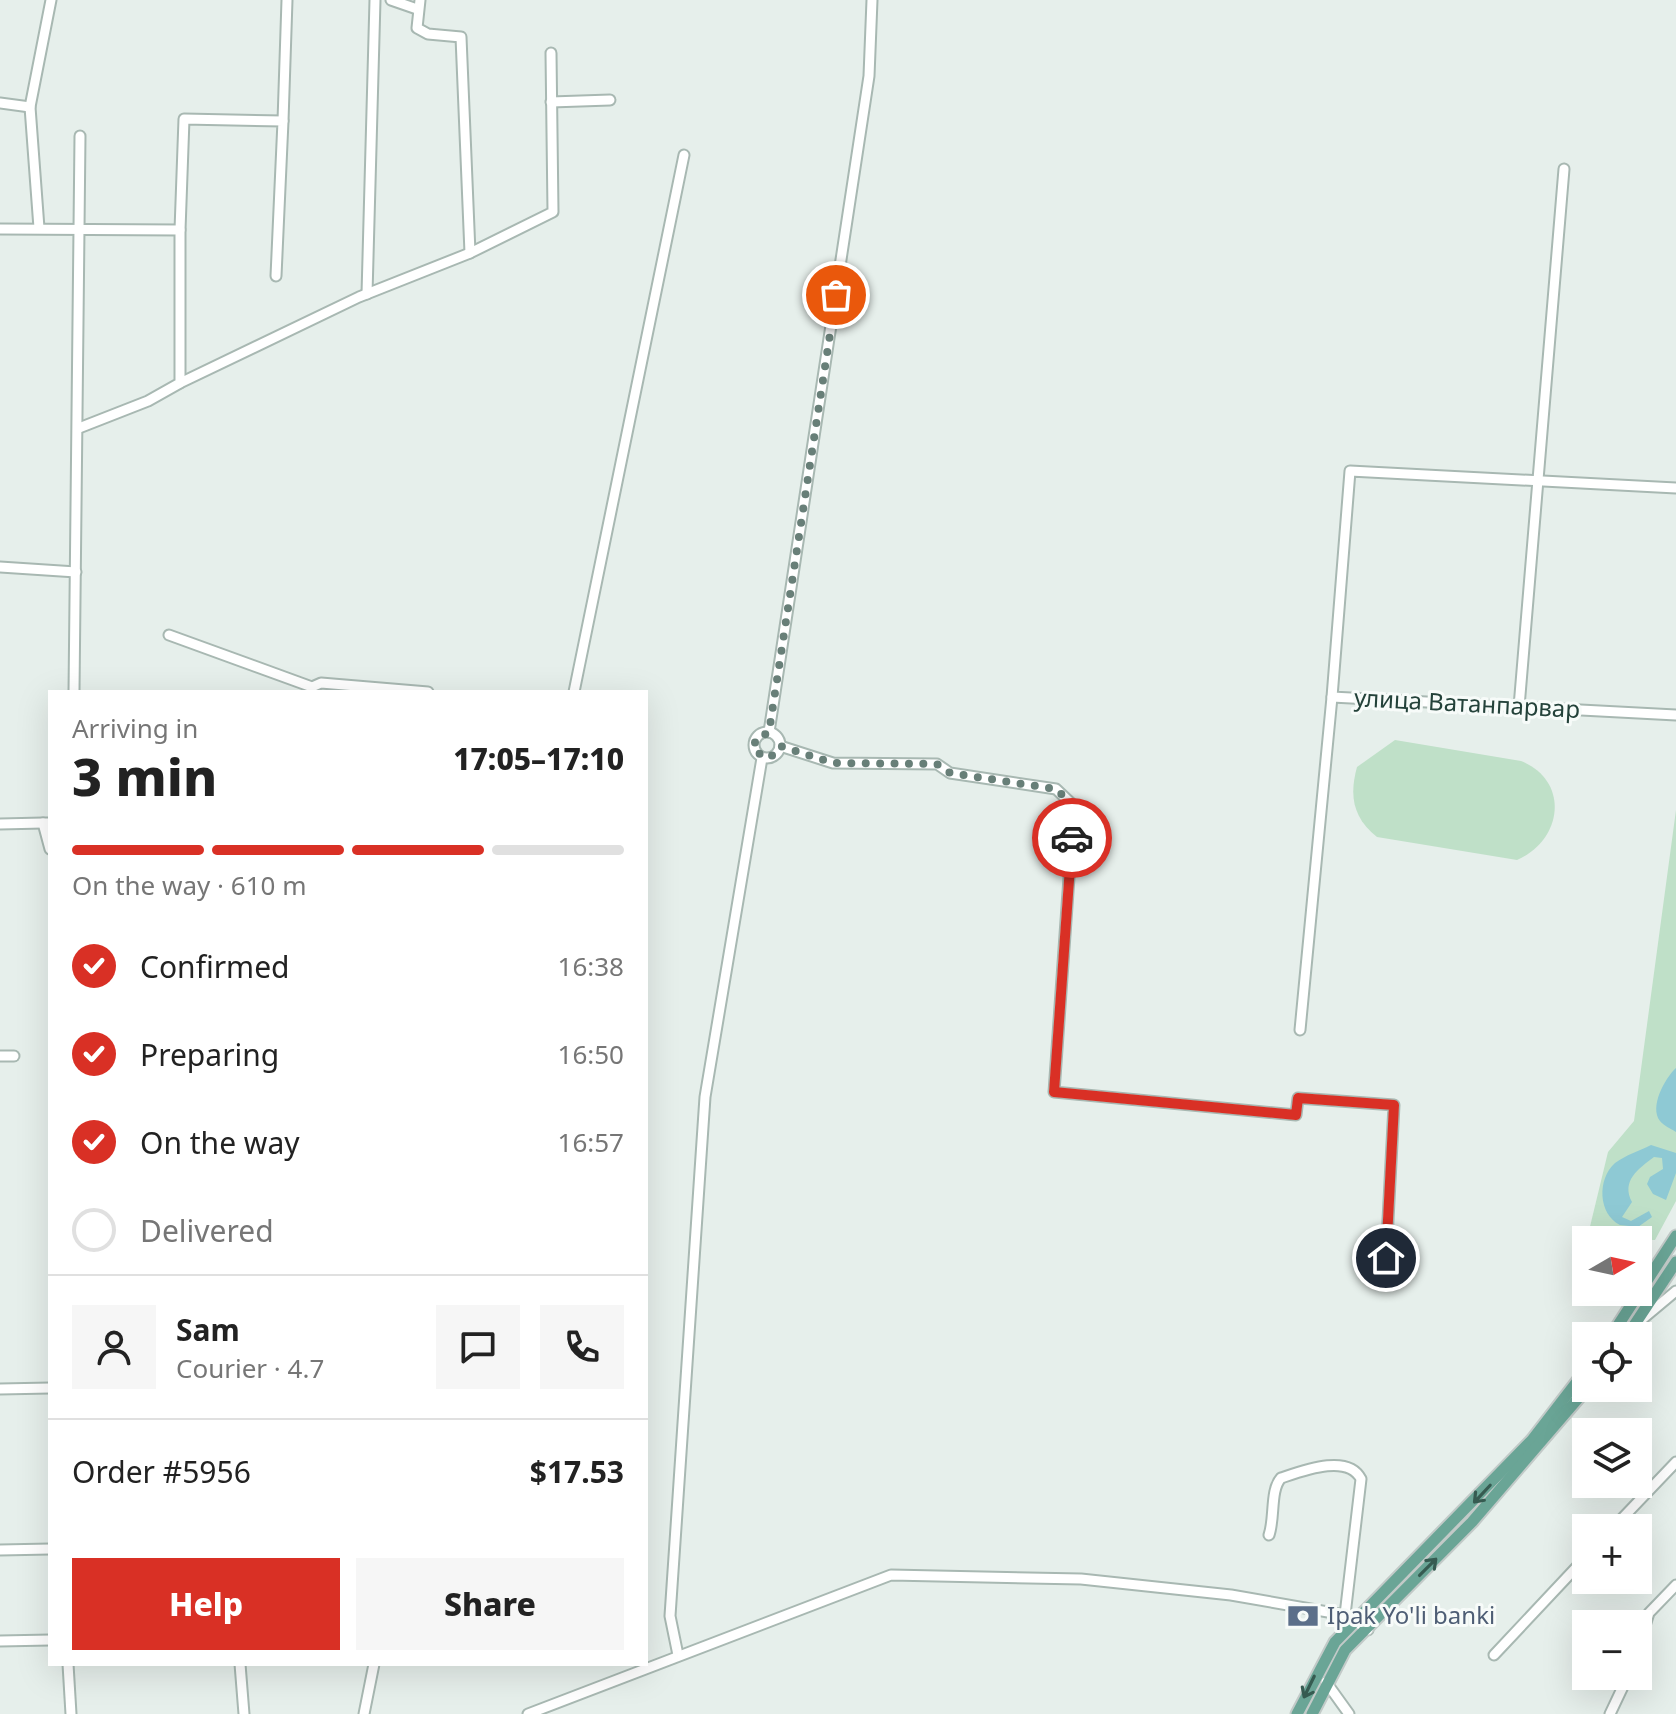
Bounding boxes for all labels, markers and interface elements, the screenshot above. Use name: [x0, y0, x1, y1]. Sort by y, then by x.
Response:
pin: [802, 261, 870, 329]
icon: bag: [814, 273, 858, 317]
street label: улица Ватанпарвар: [1353, 680, 1581, 725]
text: Arriving in: [72, 710, 198, 746]
text: 17:05–17:10: [453, 738, 624, 779]
text: 3 min: [72, 740, 217, 811]
courier: [1032, 798, 1112, 878]
icon: car: [1050, 816, 1094, 860]
text: On the way · 610 m: [72, 867, 306, 903]
icon: check: [72, 944, 116, 988]
text: Confirmed: [140, 946, 290, 987]
text: 16:38: [558, 948, 624, 984]
icon: check: [72, 1032, 116, 1076]
text: Preparing: [140, 1034, 279, 1075]
text: 16:50: [558, 1036, 624, 1072]
icon: check: [72, 1120, 116, 1164]
text: On the way: [140, 1122, 300, 1163]
text: 16:57: [558, 1124, 624, 1160]
text: Delivered: [140, 1210, 274, 1251]
pin: [1352, 1224, 1420, 1292]
north arrow: [1572, 1226, 1652, 1306]
map controls: [1572, 1226, 1652, 1690]
icon: home: [1364, 1236, 1408, 1280]
button: person: [72, 1305, 156, 1389]
button: chat: [436, 1305, 520, 1389]
button: phone: [540, 1305, 624, 1389]
text: Sam: [176, 1309, 240, 1350]
button: locate: [1572, 1322, 1652, 1402]
text: Courier · 4.7: [176, 1350, 324, 1386]
button: layers: [1572, 1418, 1652, 1498]
text: Order #5956: [72, 1451, 251, 1492]
text: $17.53: [530, 1451, 624, 1492]
one-way arrow: [1472, 1484, 1491, 1504]
button: +: [1572, 1514, 1652, 1594]
button: Help: [72, 1558, 340, 1650]
button: Share: [356, 1558, 624, 1650]
one-way arrow: [1418, 1558, 1437, 1577]
place label: Ipak Yo'li banki: [1327, 1598, 1495, 1631]
bank icon: Ipak Yo'li banki: [1286, 1599, 1320, 1633]
button: −: [1572, 1610, 1652, 1690]
one-way arrow: [1301, 1674, 1317, 1698]

